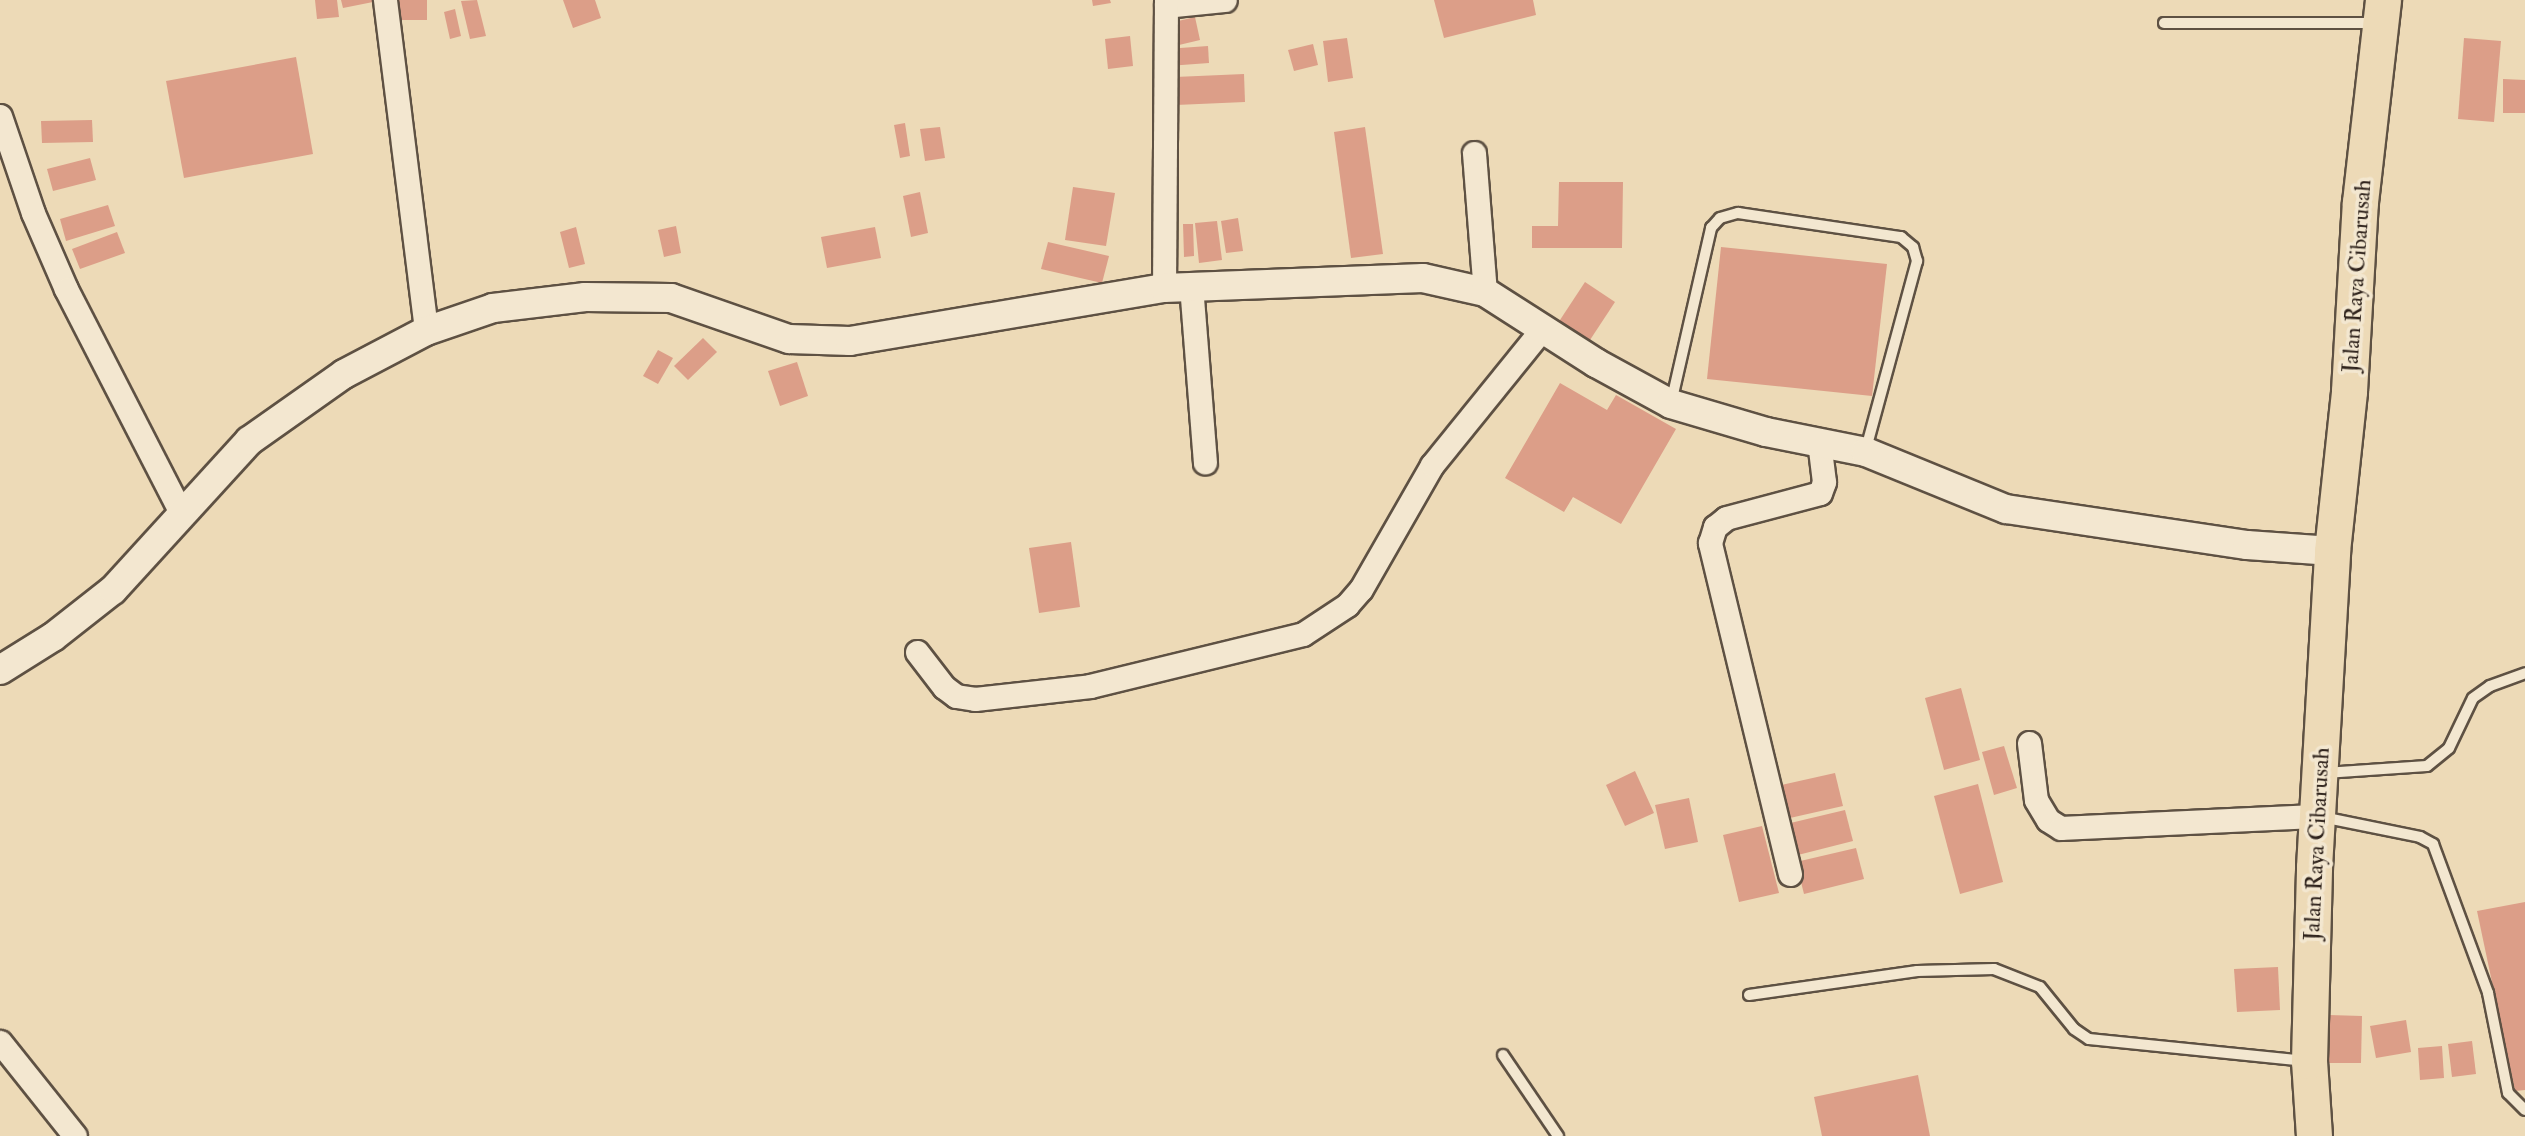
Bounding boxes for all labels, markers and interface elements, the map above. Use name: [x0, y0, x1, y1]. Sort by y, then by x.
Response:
street label: Jalan Raya Cibarusah: [2336, 178, 2378, 374]
street label: Jalan Raya Cibarusah: [2298, 747, 2336, 941]

